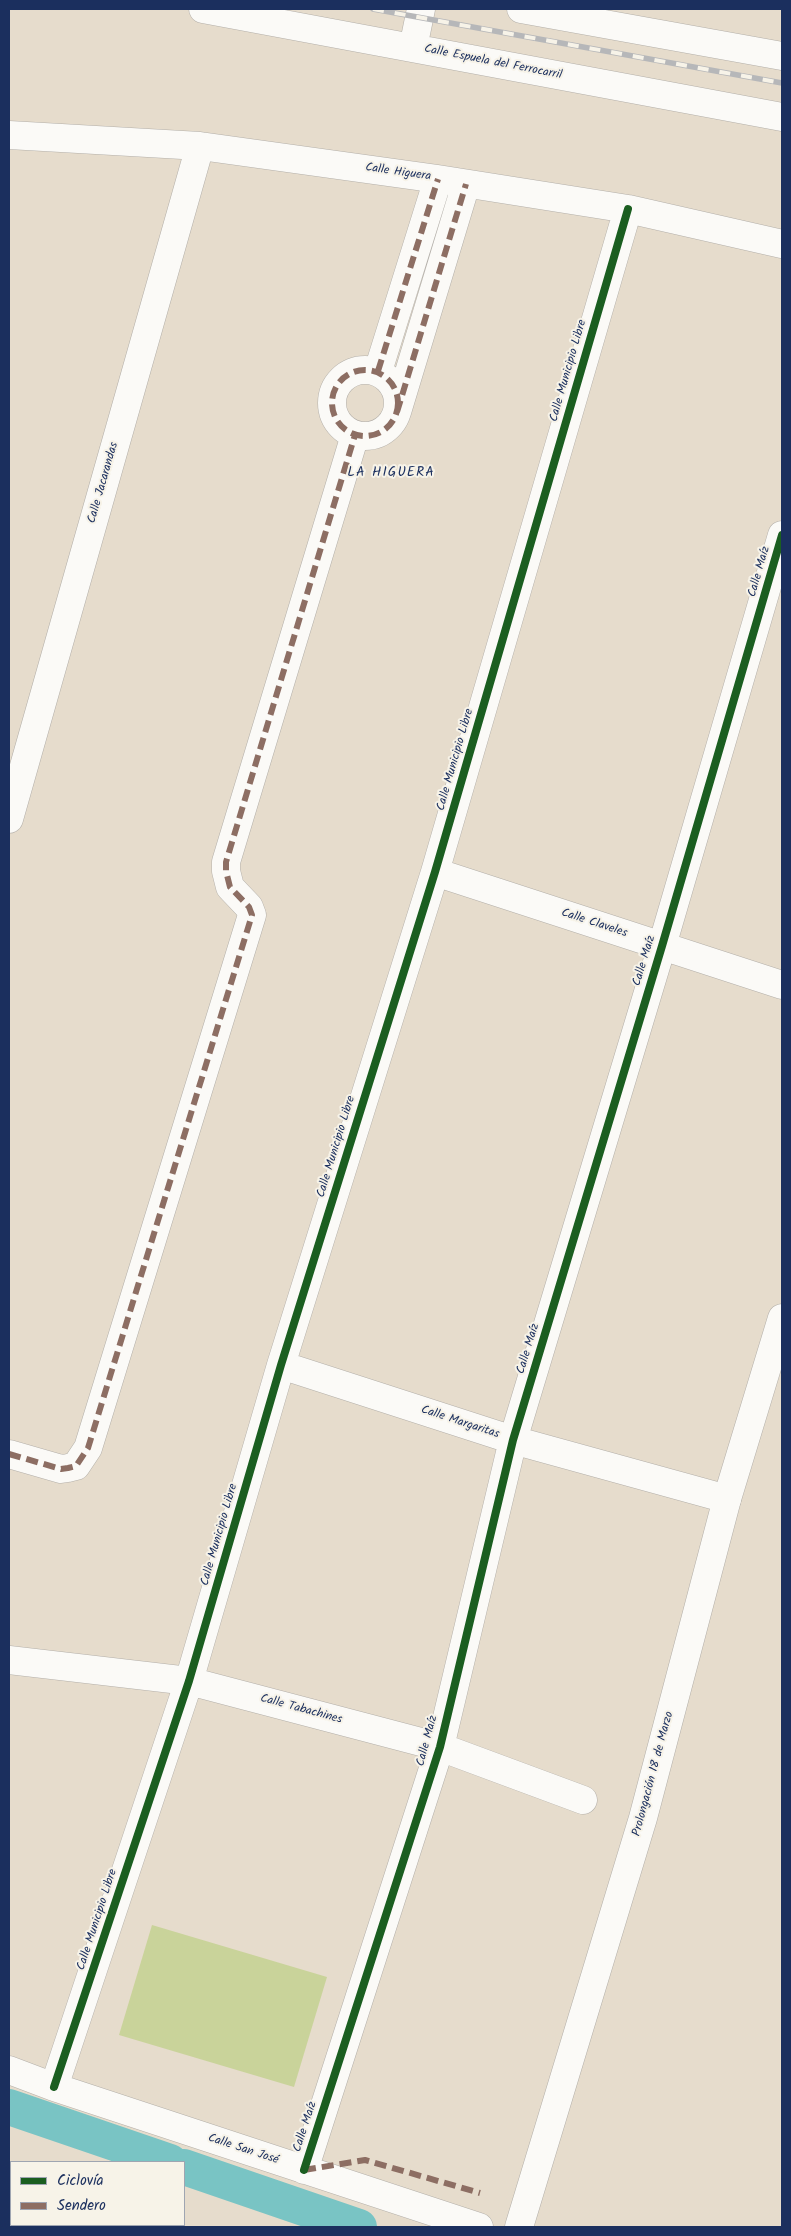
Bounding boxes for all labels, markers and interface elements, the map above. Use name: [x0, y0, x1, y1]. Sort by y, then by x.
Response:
street label: Calle Espuela del Ferrocarril: [423, 43, 563, 83]
street label: Calle Higuera: [364, 161, 432, 185]
street label: Calle Municipio Libre: [548, 318, 590, 424]
street label: Calle Jacarandas: [86, 441, 122, 525]
district label: LA HIGUERA: [346, 466, 436, 482]
street label: Calle Maíz: [746, 545, 774, 599]
street label: Calle Municipio Libre: [435, 707, 477, 813]
street label: Calle Claveles: [559, 907, 629, 941]
street label: Calle Maíz: [630, 934, 660, 988]
street label: Calle Municipio Libre: [315, 1094, 359, 1200]
street label: Calle Maíz: [514, 1322, 544, 1376]
street label: Calle Margaritas: [419, 1404, 501, 1442]
street label: Calle Municipio Libre: [199, 1482, 241, 1588]
street label: Calle Tabachines: [258, 1692, 344, 1728]
street label: Prolongación 18 de Marzo: [630, 1710, 678, 1838]
street label: Calle Maíz: [414, 1714, 442, 1768]
street label: Calle Municipio Libre: [75, 1868, 121, 1972]
street label: Calle Maíz: [291, 2100, 321, 2154]
street label: Calle San José: [206, 2132, 280, 2168]
legend: [10, 2161, 185, 2226]
text: Ciclovía: [57, 2169, 104, 2193]
text: Sendero: [57, 2194, 106, 2218]

